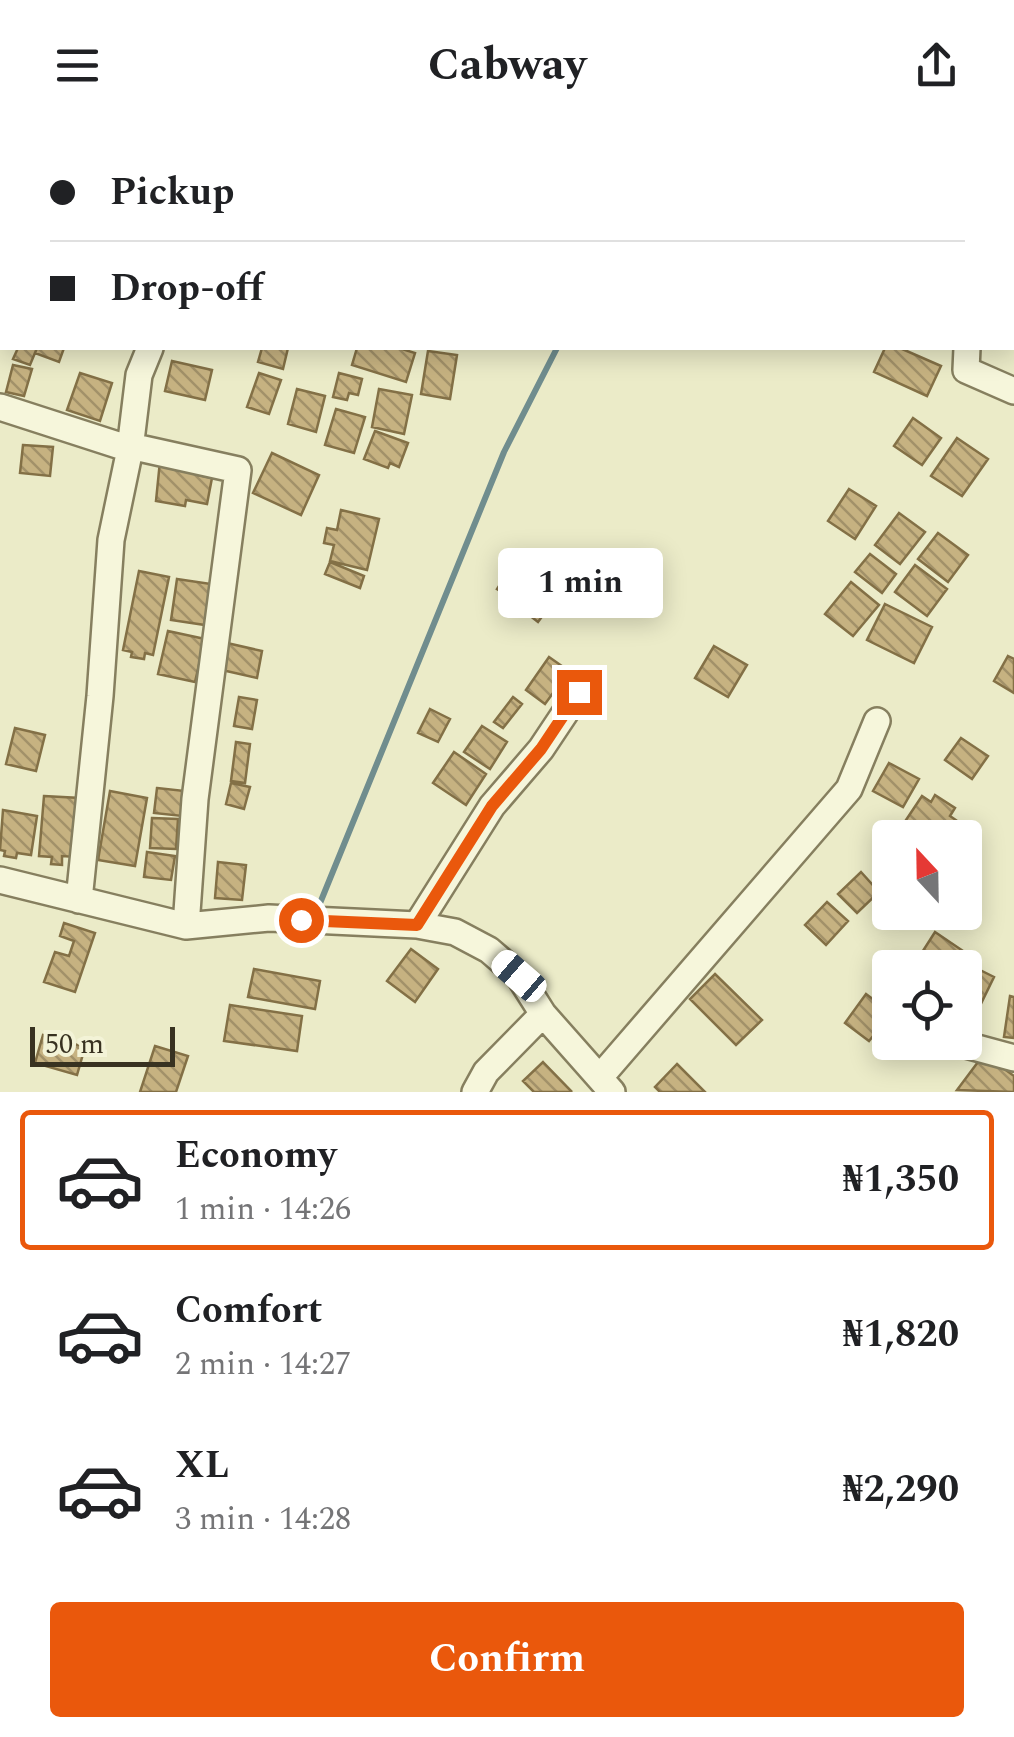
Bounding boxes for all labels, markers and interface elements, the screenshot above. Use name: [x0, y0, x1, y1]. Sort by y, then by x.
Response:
text: Cabway: [428, 31, 586, 100]
icon: menu: [50, 38, 105, 93]
icon: share: [909, 38, 964, 93]
text: Pickup: [110, 164, 234, 222]
text: Drop-off: [110, 260, 264, 318]
callout: 1 min: [496, 547, 662, 617]
text: 1 min: [538, 558, 623, 607]
route end: [557, 670, 602, 715]
north arrow: [872, 820, 982, 930]
map controls: [872, 820, 982, 1060]
route start: [279, 898, 324, 943]
car: [487, 945, 551, 1007]
button: locate: [872, 950, 982, 1060]
scale bar: [30, 1022, 175, 1066]
text: 50 m: [45, 1023, 104, 1066]
text: Economy: [175, 1127, 336, 1185]
icon: car: [55, 1135, 145, 1225]
text: ₦1,350: [842, 1151, 959, 1209]
text: 1 min · 14:26: [175, 1185, 351, 1234]
text: Comfort: [175, 1282, 322, 1340]
icon: car: [55, 1290, 145, 1380]
text: ₦1,820: [842, 1306, 959, 1364]
text: 2 min · 14:27: [175, 1340, 351, 1389]
text: XL: [175, 1437, 229, 1495]
icon: car: [55, 1445, 145, 1535]
text: ₦2,290: [842, 1461, 959, 1519]
text: 3 min · 14:28: [175, 1495, 351, 1544]
button: Confirm: [50, 1602, 964, 1717]

